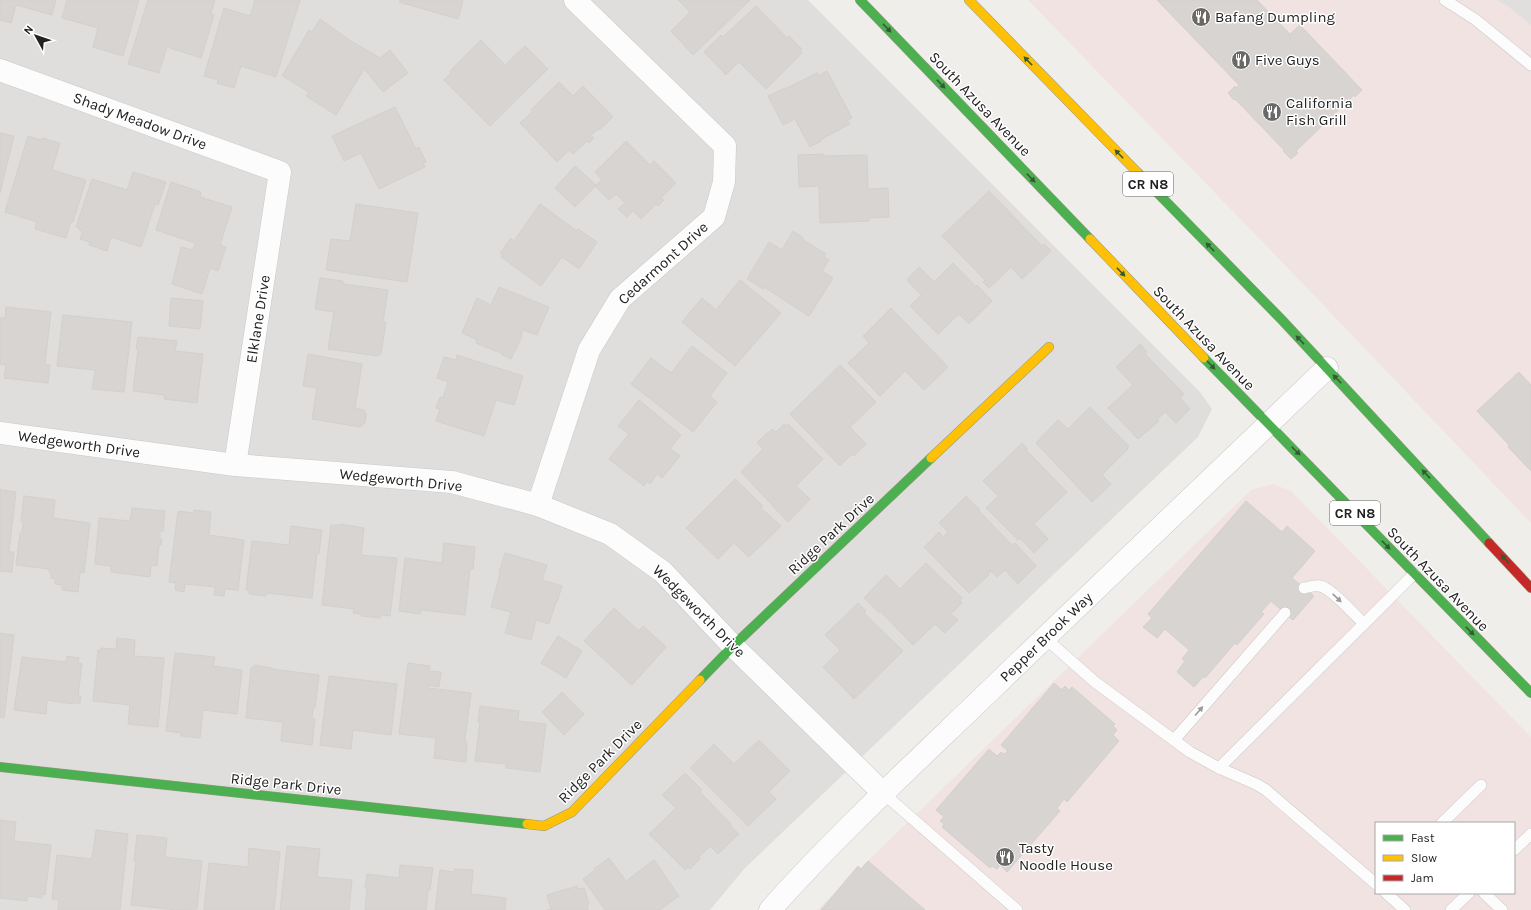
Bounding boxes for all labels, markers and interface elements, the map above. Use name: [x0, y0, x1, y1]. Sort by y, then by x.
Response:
restaurant icon: Bafang Dumpling: [1190, 6, 1212, 28]
place label: Bafang Dumpling: [1215, 8, 1336, 26]
north arrow: [16, 16, 56, 56]
text: N: [21, 23, 36, 37]
one-way arrow: [882, 23, 892, 33]
street label: South Azusa Avenue: [925, 48, 1035, 160]
restaurant icon: Five Guys: [1230, 49, 1252, 71]
place label: Five Guys: [1255, 51, 1320, 69]
one-way arrow: [1023, 56, 1033, 66]
one-way arrow: [936, 79, 946, 89]
street label: Shady Meadow Drive: [71, 88, 209, 154]
place label: California Fish Grill: [1286, 94, 1353, 129]
restaurant icon: California Fish Grill: [1261, 101, 1283, 123]
one-way arrow: [1114, 149, 1124, 159]
road number: CR N8: [1123, 172, 1173, 196]
one-way arrow: [1026, 173, 1036, 183]
street label: Cedarmont Drive: [614, 218, 712, 308]
one-way arrow: [1205, 242, 1215, 252]
one-way arrow: [1116, 267, 1126, 277]
street label: Elklane Drive: [242, 274, 274, 364]
street label: South Azusa Avenue: [1149, 282, 1259, 394]
one-way arrow: [1296, 335, 1305, 345]
one-way arrow: [1206, 360, 1216, 370]
one-way arrow: [1332, 374, 1342, 384]
street label: Wedgeworth Drive: [17, 426, 141, 462]
one-way arrow: [1291, 446, 1300, 456]
street label: Wedgeworth Drive: [339, 465, 463, 495]
one-way arrow: [1421, 469, 1431, 479]
street label: Ridge Park Drive: [784, 489, 878, 579]
road number: CR N8: [1330, 501, 1380, 525]
street label: South Azusa Avenue: [1383, 523, 1493, 635]
one-way arrow: [1381, 540, 1391, 550]
one-way arrow: [1500, 554, 1509, 564]
street label: Wedgeworth Drive: [649, 561, 749, 661]
street label: Pepper Brook Way: [996, 588, 1096, 686]
one-way arrow: [1332, 593, 1342, 603]
one-way arrow: [1465, 626, 1475, 636]
one-way arrow: [1195, 705, 1204, 716]
street label: Ridge Park Drive: [554, 715, 646, 807]
street label: Ridge Park Drive: [230, 769, 342, 799]
legend: [1375, 822, 1515, 894]
text: Fast: [1411, 831, 1435, 845]
place label: Tasty Noodle House: [1019, 839, 1113, 874]
restaurant icon: Tasty Noodle House: [994, 846, 1016, 868]
text: Slow: [1411, 851, 1437, 865]
text: Jam: [1411, 871, 1434, 885]

